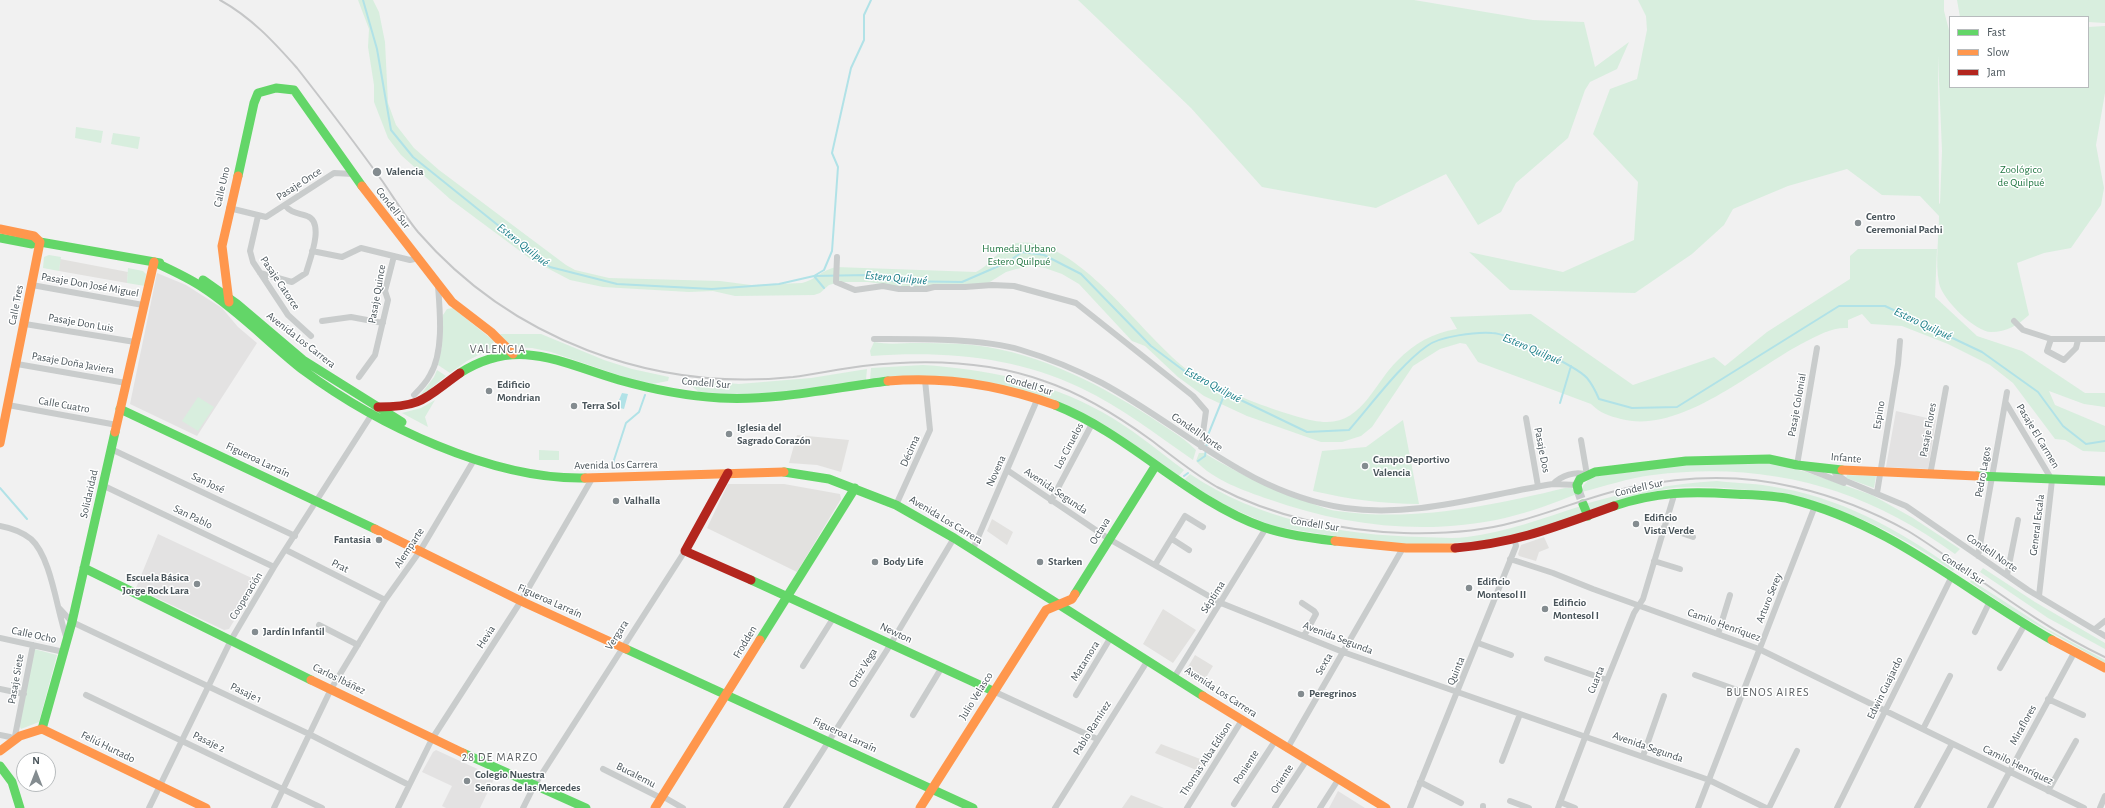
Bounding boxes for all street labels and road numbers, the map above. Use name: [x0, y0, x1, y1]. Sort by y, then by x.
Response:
street label: Pasaje Once: [274, 164, 324, 204]
street label: Calle Uno: [211, 166, 233, 208]
street label: Condell Sur: [373, 185, 413, 231]
street label: Pasaje Catorce: [257, 254, 303, 312]
street label: Pasaje Quince: [365, 263, 389, 325]
street label: Pasaje Don José Miguel: [40, 270, 140, 300]
street label: Calle Tres: [6, 284, 26, 326]
street label: Avenida Los Carrera: [264, 309, 338, 371]
street label: Pasaje Don Luis: [47, 311, 115, 335]
street label: Pasaje Doña Javiera: [31, 349, 115, 377]
street label: Condell Sur: [1004, 372, 1054, 398]
street label: Pasaje Colonial: [1785, 372, 1809, 438]
street label: Condell Sur: [681, 374, 731, 392]
street label: Calle Cuatro: [37, 394, 91, 416]
street label: Espino: [1870, 400, 1888, 430]
street label: Pasaje El Carmen: [2014, 401, 2062, 471]
street label: Pasaje Flores: [1917, 402, 1939, 458]
street label: Condell Norte: [1169, 410, 1225, 454]
street label: Los Ciruelos: [1051, 421, 1087, 471]
street label: Pasaje Dos: [1531, 426, 1553, 474]
street label: Décima: [897, 433, 923, 469]
street label: Figueroa Larraín: [224, 439, 292, 481]
street label: Pedro Lagos: [1972, 446, 1994, 498]
street label: Infante: [1830, 450, 1862, 466]
street label: Novena: [983, 453, 1009, 489]
street label: Avenida Los Carrera: [574, 458, 658, 472]
street label: Avenida Segunda: [1022, 465, 1090, 517]
street label: Solidaridad: [77, 469, 101, 519]
street label: San José: [189, 470, 227, 496]
street label: Condell Sur: [1614, 476, 1664, 500]
street label: Avenida Los Carrera: [907, 493, 985, 547]
street label: General Escala: [2027, 494, 2047, 556]
street label: San Pablo: [171, 502, 215, 532]
street label: Condell Sur: [1290, 514, 1340, 534]
street label: Octava: [1087, 515, 1113, 547]
street label: Alemparte: [391, 525, 427, 571]
street label: Condell Norte: [1964, 531, 2020, 575]
street label: Condell Sur: [1939, 550, 1987, 588]
street label: Prat: [329, 556, 351, 576]
street label: Cooperación: [227, 570, 265, 622]
street label: Arturo Serey: [1753, 571, 1785, 625]
street label: Séptima: [1198, 578, 1228, 616]
street label: Figueroa Larraín: [516, 581, 584, 621]
street label: Camilo Henríquez: [1686, 606, 1762, 644]
street label: Vergara: [602, 618, 632, 652]
street label: Avenida Segunda: [1301, 619, 1375, 657]
street label: Newton: [878, 620, 914, 646]
street label: Hevia: [474, 623, 498, 651]
street label: Frodden: [730, 623, 760, 661]
street label: Calle Ocho: [10, 624, 58, 646]
street label: Matamora: [1068, 639, 1102, 683]
street label: Ortiz Vega: [846, 646, 880, 690]
street label: Sexta: [1312, 651, 1336, 677]
street label: Pasaje Siete: [5, 653, 27, 705]
street label: Quinta: [1444, 655, 1468, 687]
street label: Edwin Guajardo: [1864, 655, 1906, 721]
street label: Carlos Ibáñez: [310, 661, 368, 697]
street label: Avenida Los Carrera: [1182, 664, 1260, 720]
street label: Cuarta: [1585, 664, 1607, 696]
street label: Julio Velasco: [956, 670, 996, 722]
street label: Pasaje 1: [228, 680, 264, 706]
street label: Pablo Ramírez: [1070, 698, 1114, 758]
street label: Miraflores: [2007, 703, 2039, 747]
street label: Figueroa Larraín: [811, 714, 879, 756]
street label: Thomas Alba Edison: [1177, 719, 1235, 799]
street label: Feliú Hurtado: [79, 728, 137, 766]
street label: Pasaje 2: [191, 729, 227, 755]
street label: Avenida Segunda: [1611, 729, 1685, 765]
street label: Camilo Henríquez: [1980, 742, 2056, 788]
street label: Poniente: [1230, 747, 1262, 787]
street label: Bucalemu: [614, 759, 658, 791]
street label: Oriente: [1268, 762, 1296, 796]

